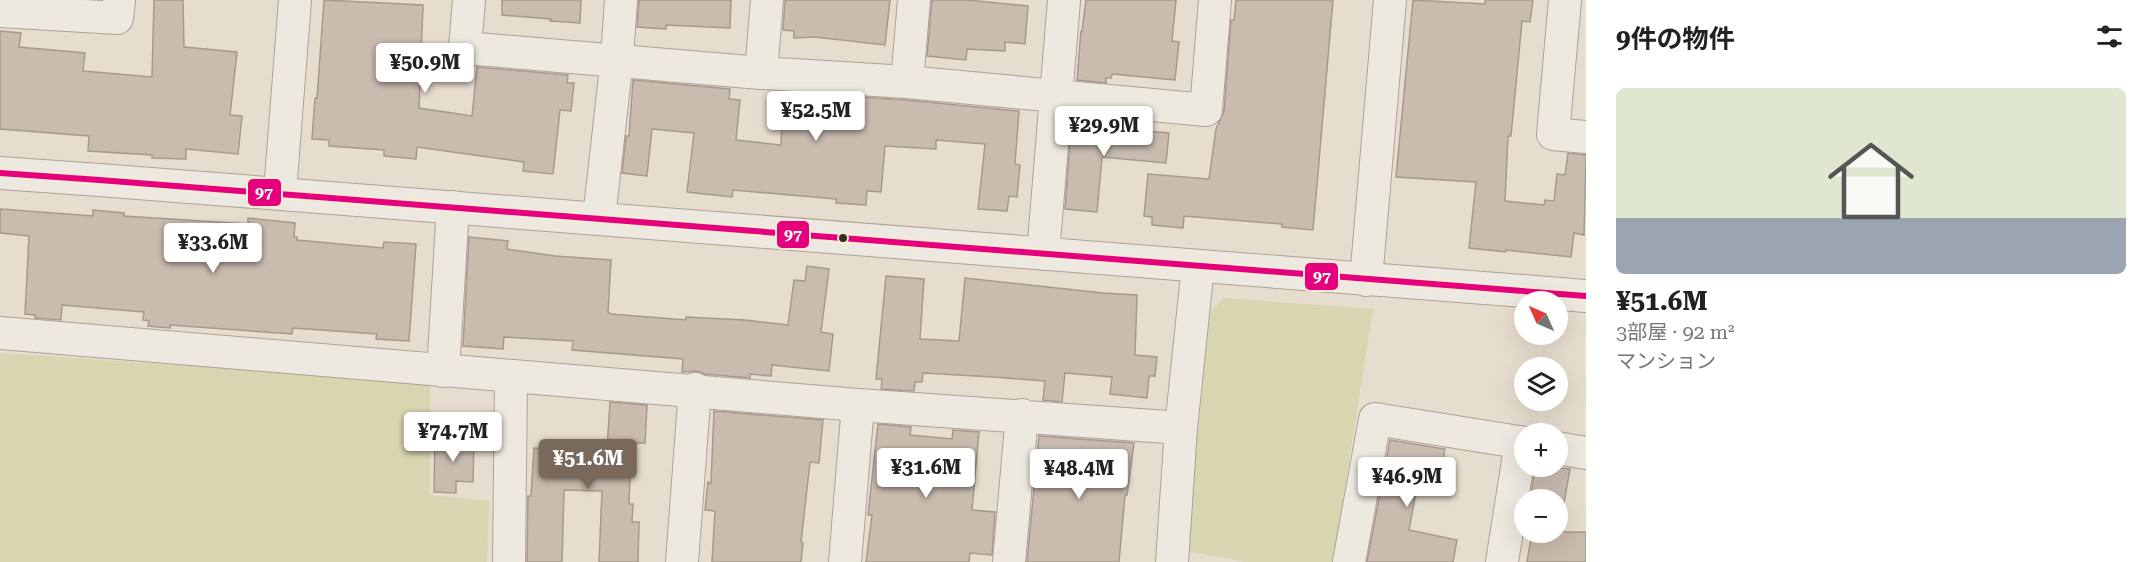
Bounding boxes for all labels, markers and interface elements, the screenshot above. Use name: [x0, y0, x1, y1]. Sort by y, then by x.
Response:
icon: filters: [2093, 20, 2126, 53]
text: 9件の物件: [1616, 24, 1735, 54]
pin: ¥50.9M: [376, 43, 474, 94]
text: ¥50.9M: [390, 50, 460, 74]
pin: ¥52.5M: [767, 91, 865, 142]
text: ¥52.5M: [781, 98, 851, 122]
pin: ¥29.9M: [1055, 106, 1153, 157]
text: ¥29.9M: [1069, 113, 1139, 137]
icon: home: [1817, 127, 1925, 235]
line badge: 97: [247, 178, 282, 207]
text: 97: [255, 183, 273, 202]
line badge: 97: [776, 220, 810, 249]
pin: ¥33.6M: [164, 223, 262, 274]
text: 97: [784, 225, 802, 244]
text: ¥33.6M: [178, 230, 248, 254]
unlabelled marker: [837, 232, 849, 244]
line badge: 97: [1304, 262, 1339, 291]
text: 97: [1313, 267, 1331, 286]
text: ¥51.6M: [1616, 286, 1708, 316]
north arrow: [1514, 291, 1568, 345]
map controls: [1514, 291, 1568, 543]
text: 3部屋 · 92 m²: [1616, 320, 1735, 344]
text: マンション: [1616, 349, 1716, 373]
button: layers: [1514, 357, 1568, 411]
pin: ¥74.7M: [404, 412, 502, 463]
text: ¥74.7M: [418, 419, 488, 443]
button: +: [1514, 423, 1568, 477]
pin: ¥51.6M: [539, 439, 637, 490]
text: ¥51.6M: [553, 446, 623, 470]
pin: ¥31.6M: [877, 448, 975, 499]
pin: ¥48.4M: [1030, 449, 1128, 500]
text: ¥31.6M: [891, 455, 961, 479]
text: ¥48.4M: [1044, 456, 1114, 480]
pin: ¥46.9M: [1358, 457, 1456, 508]
text: ¥46.9M: [1372, 464, 1442, 488]
button: −: [1514, 489, 1568, 543]

